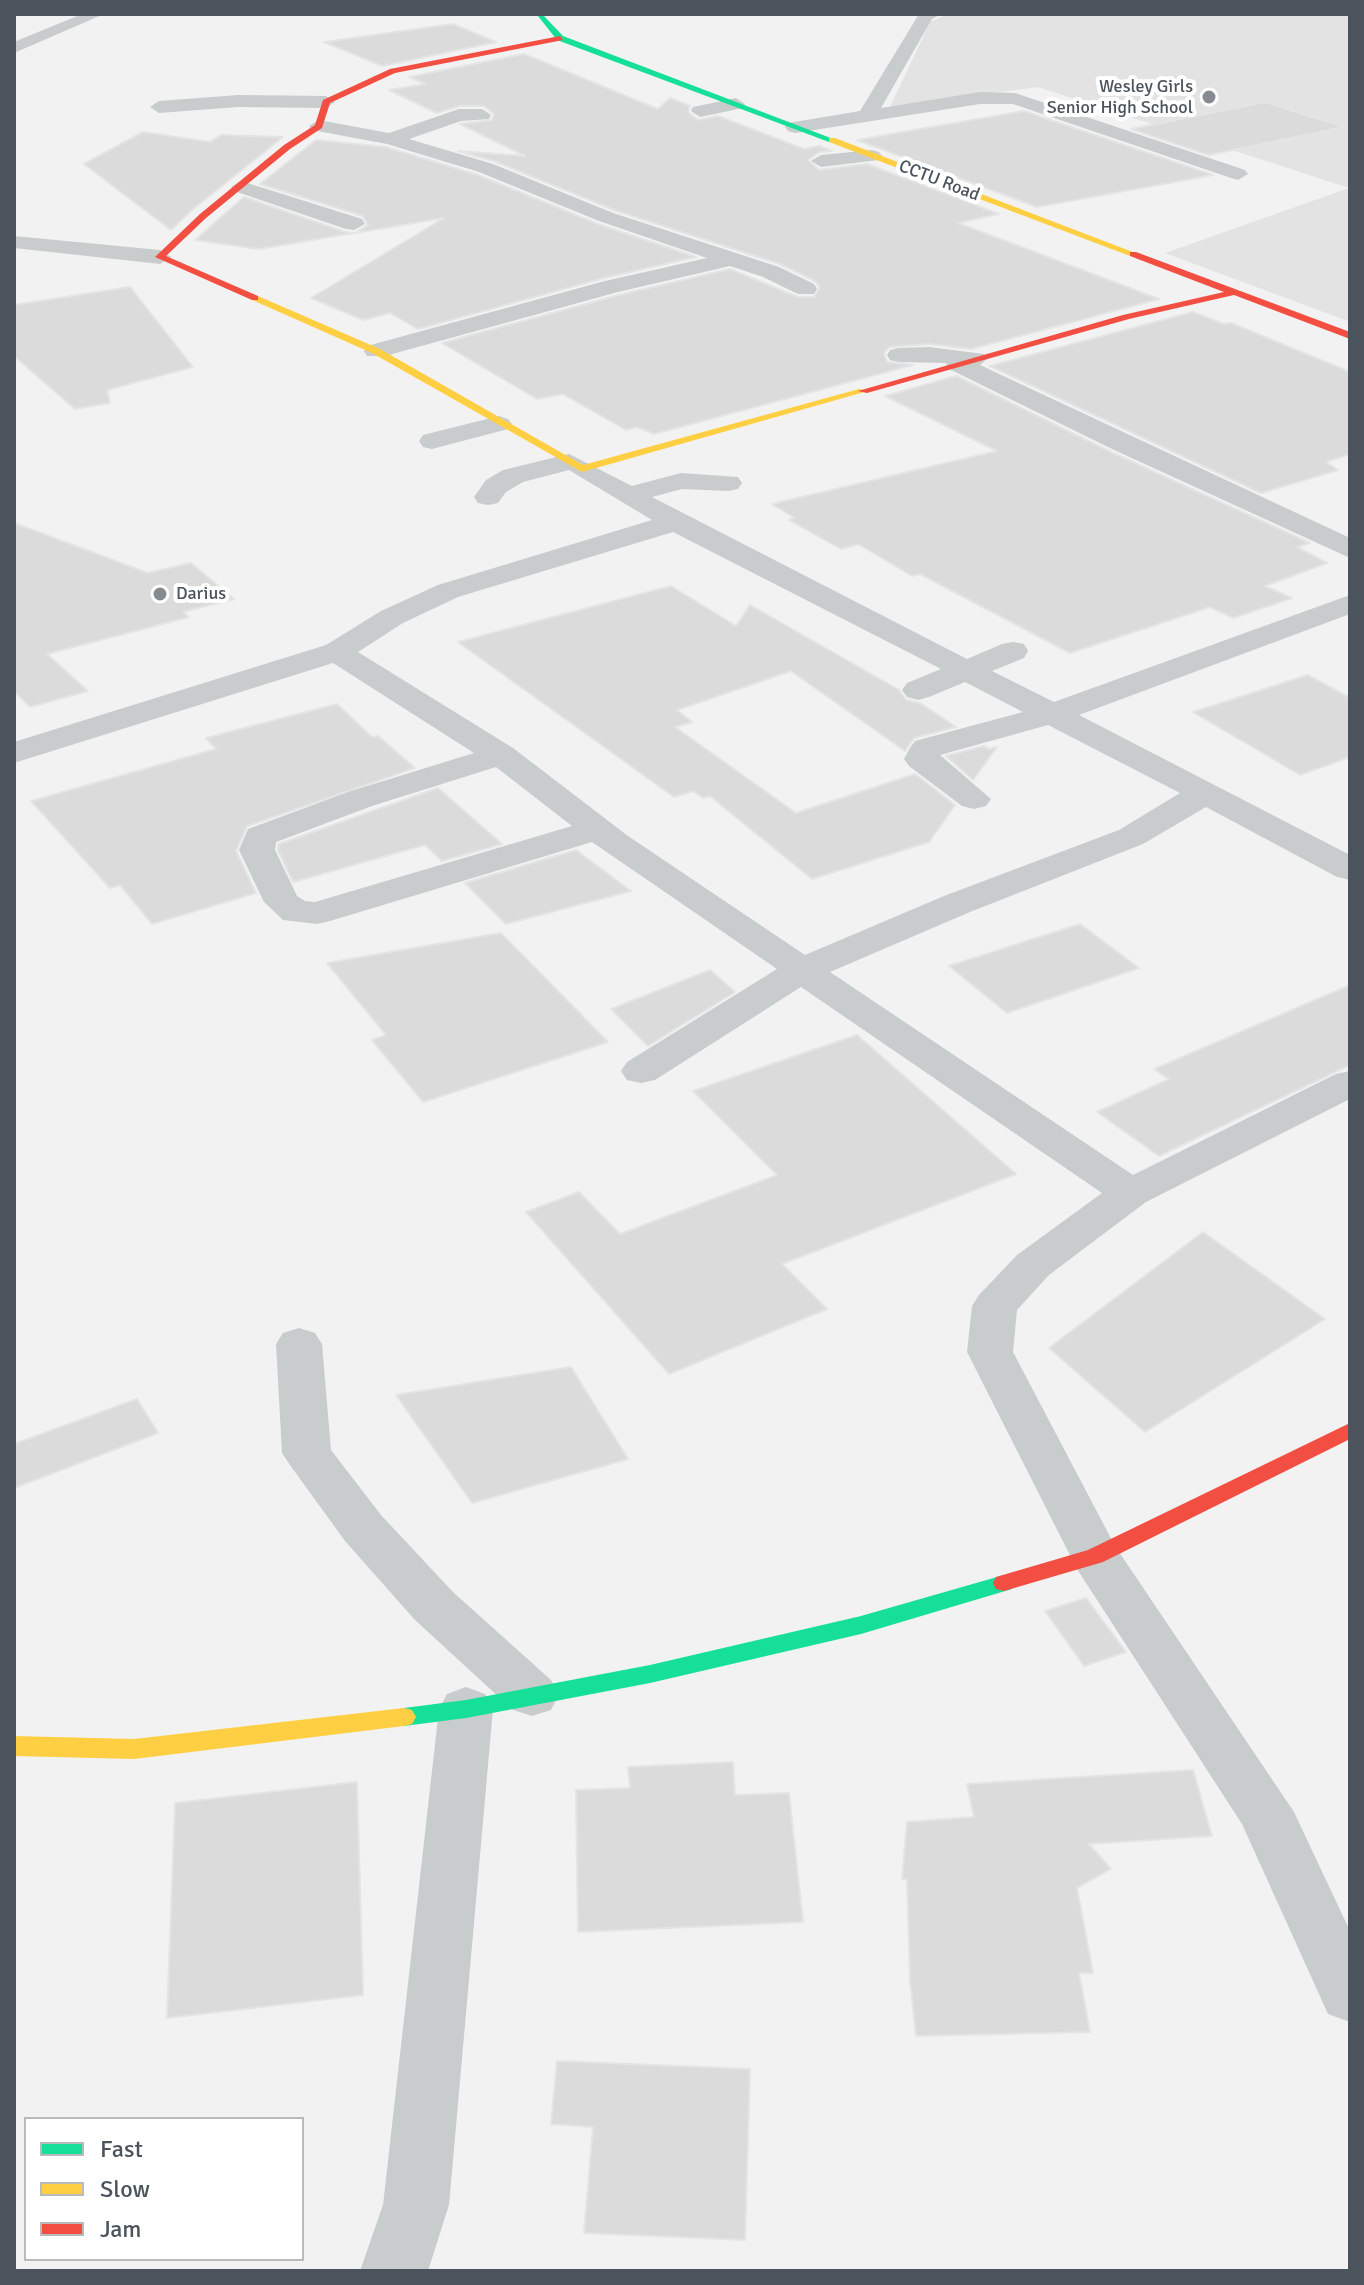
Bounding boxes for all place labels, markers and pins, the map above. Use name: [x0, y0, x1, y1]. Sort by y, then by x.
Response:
place label: Wesley Girls Senior High School: [1047, 76, 1193, 118]
marker: Wesley Girls Senior High School: [1200, 88, 1218, 106]
place label: Darius: [176, 583, 226, 605]
marker: Darius: [151, 585, 169, 603]

